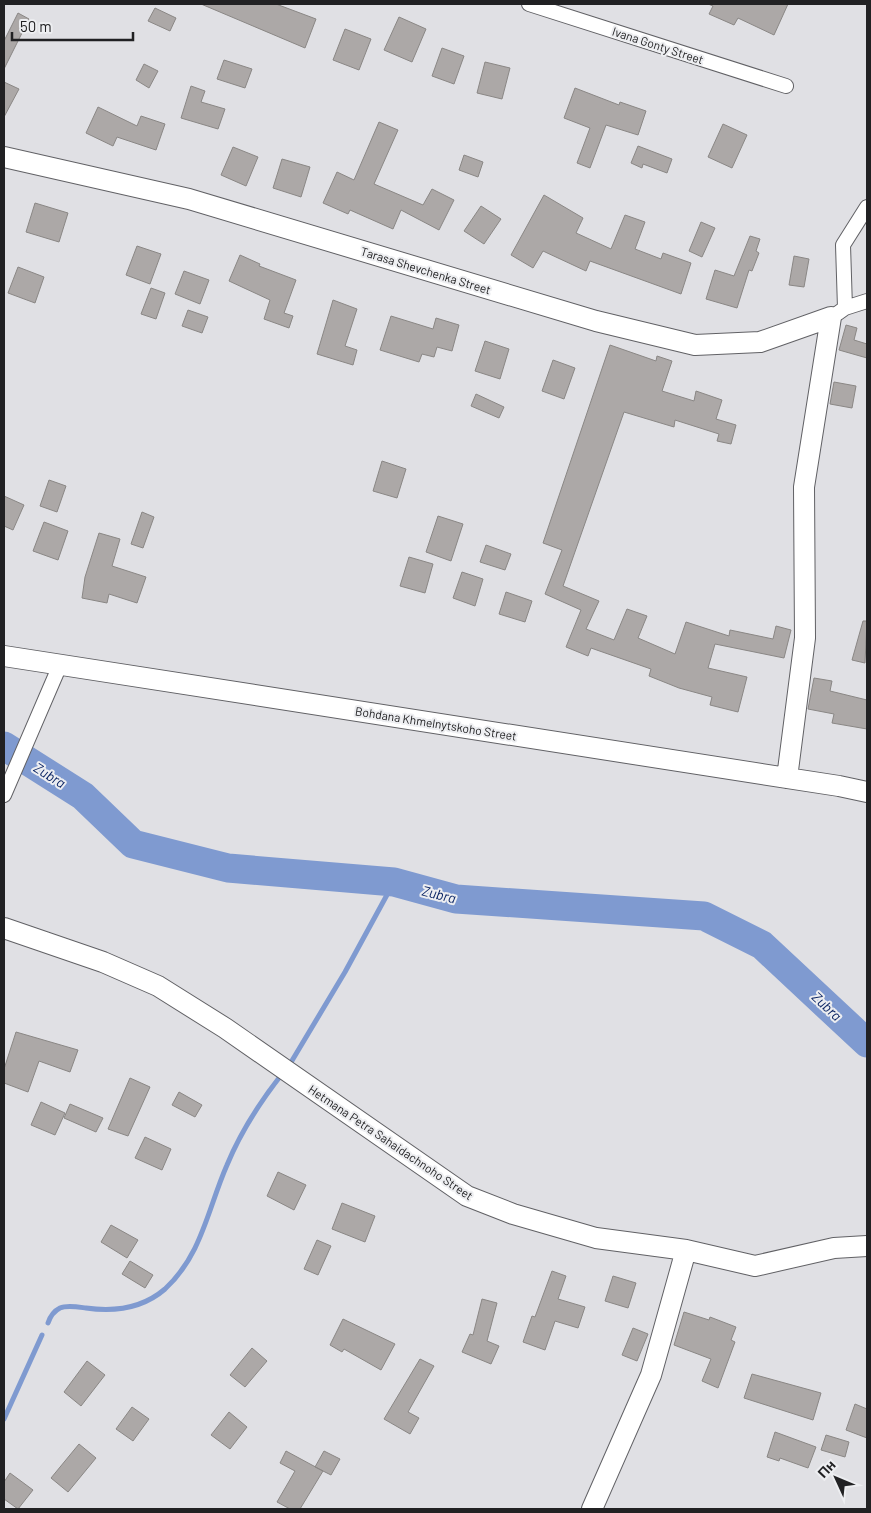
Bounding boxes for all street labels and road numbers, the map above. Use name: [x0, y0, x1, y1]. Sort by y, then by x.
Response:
street label: Ivana Gonty Street: [611, 24, 705, 66]
street label: Tarasa Shevchenka Street: [359, 244, 493, 296]
street label: Bohdana Khmelnytskoho Street: [354, 703, 518, 743]
street label: Hetmana Petra Sahaidachnoho Street: [306, 1082, 476, 1202]

